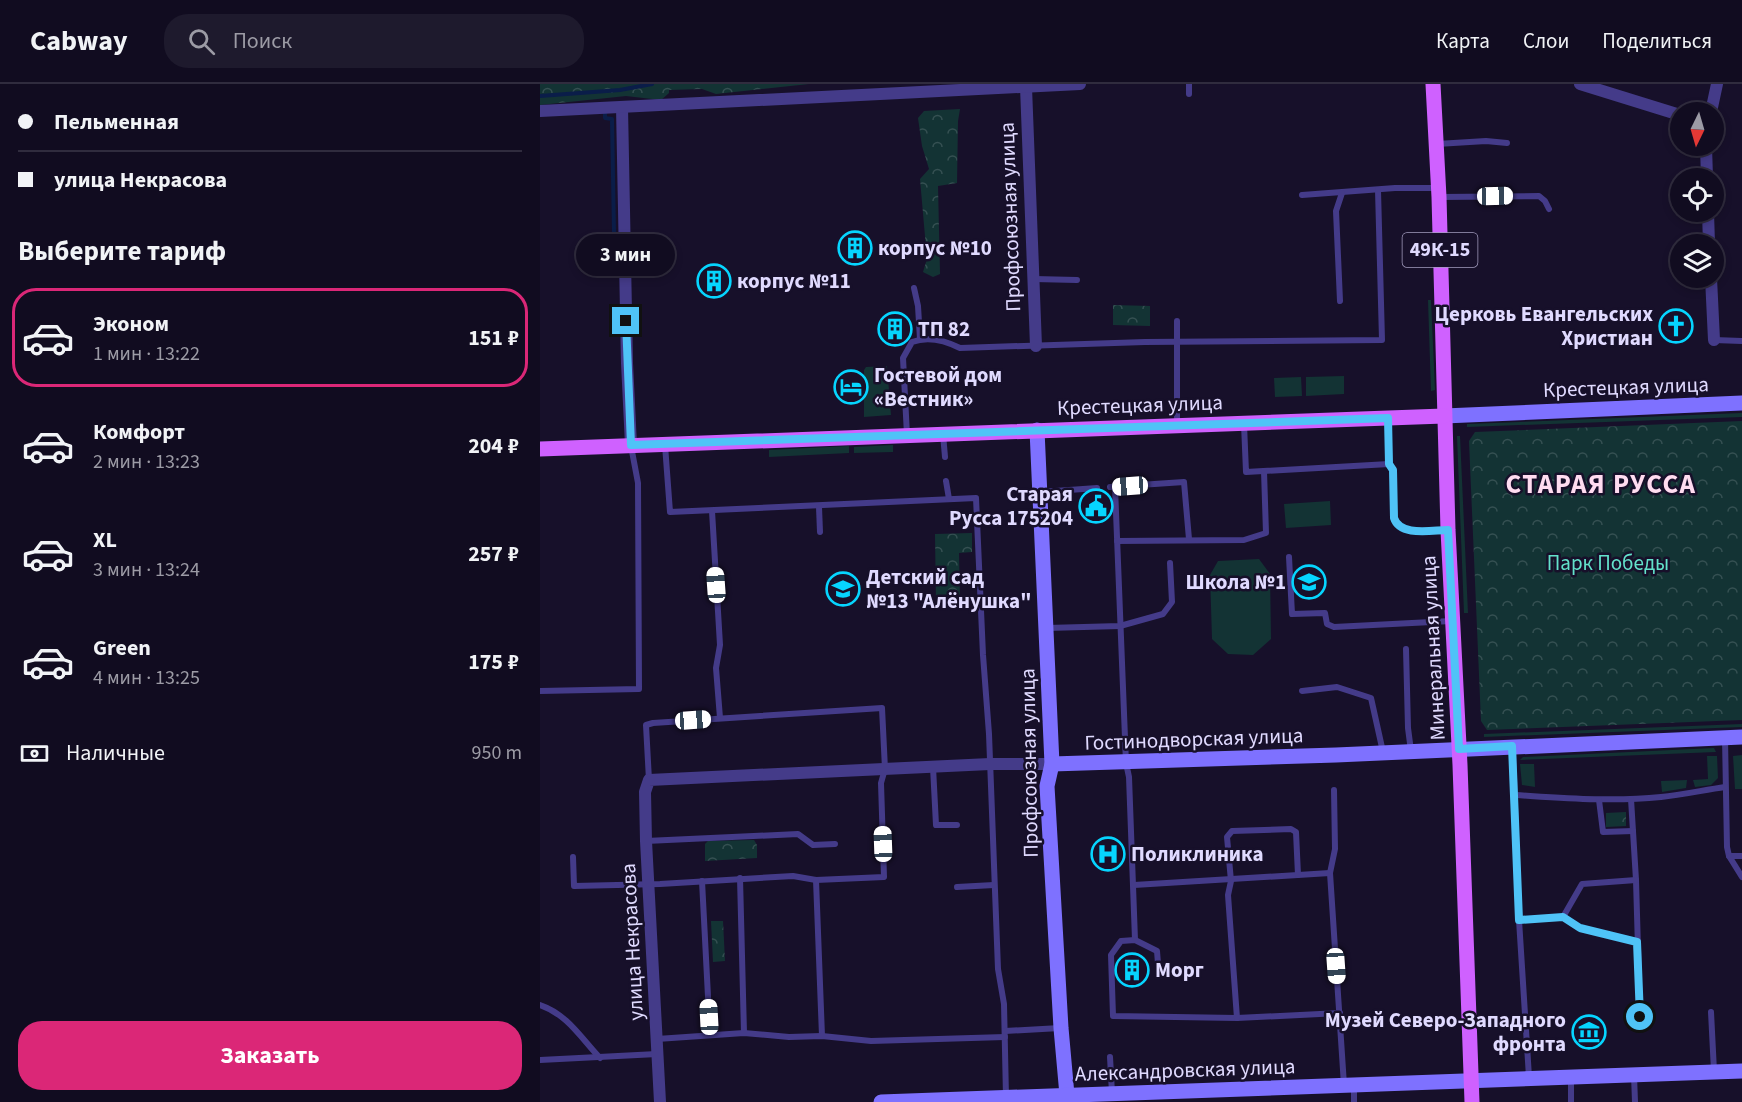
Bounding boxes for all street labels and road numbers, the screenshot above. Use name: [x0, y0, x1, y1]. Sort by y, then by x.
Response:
street label: Профсоюзная улица: [992, 122, 1028, 312]
road number: 49К-15: [1402, 233, 1478, 267]
street label: Крестецкая улица: [1543, 369, 1709, 405]
street label: Крестецкая улица: [1057, 387, 1223, 423]
street label: Минеральная улица: [1413, 555, 1453, 741]
street label: Профсоюзная улица: [1012, 668, 1046, 858]
street label: Гостинодворская улица: [1084, 720, 1304, 758]
street label: улица Некрасова: [613, 863, 651, 1021]
street label: Александровская улица: [1074, 1051, 1296, 1089]

